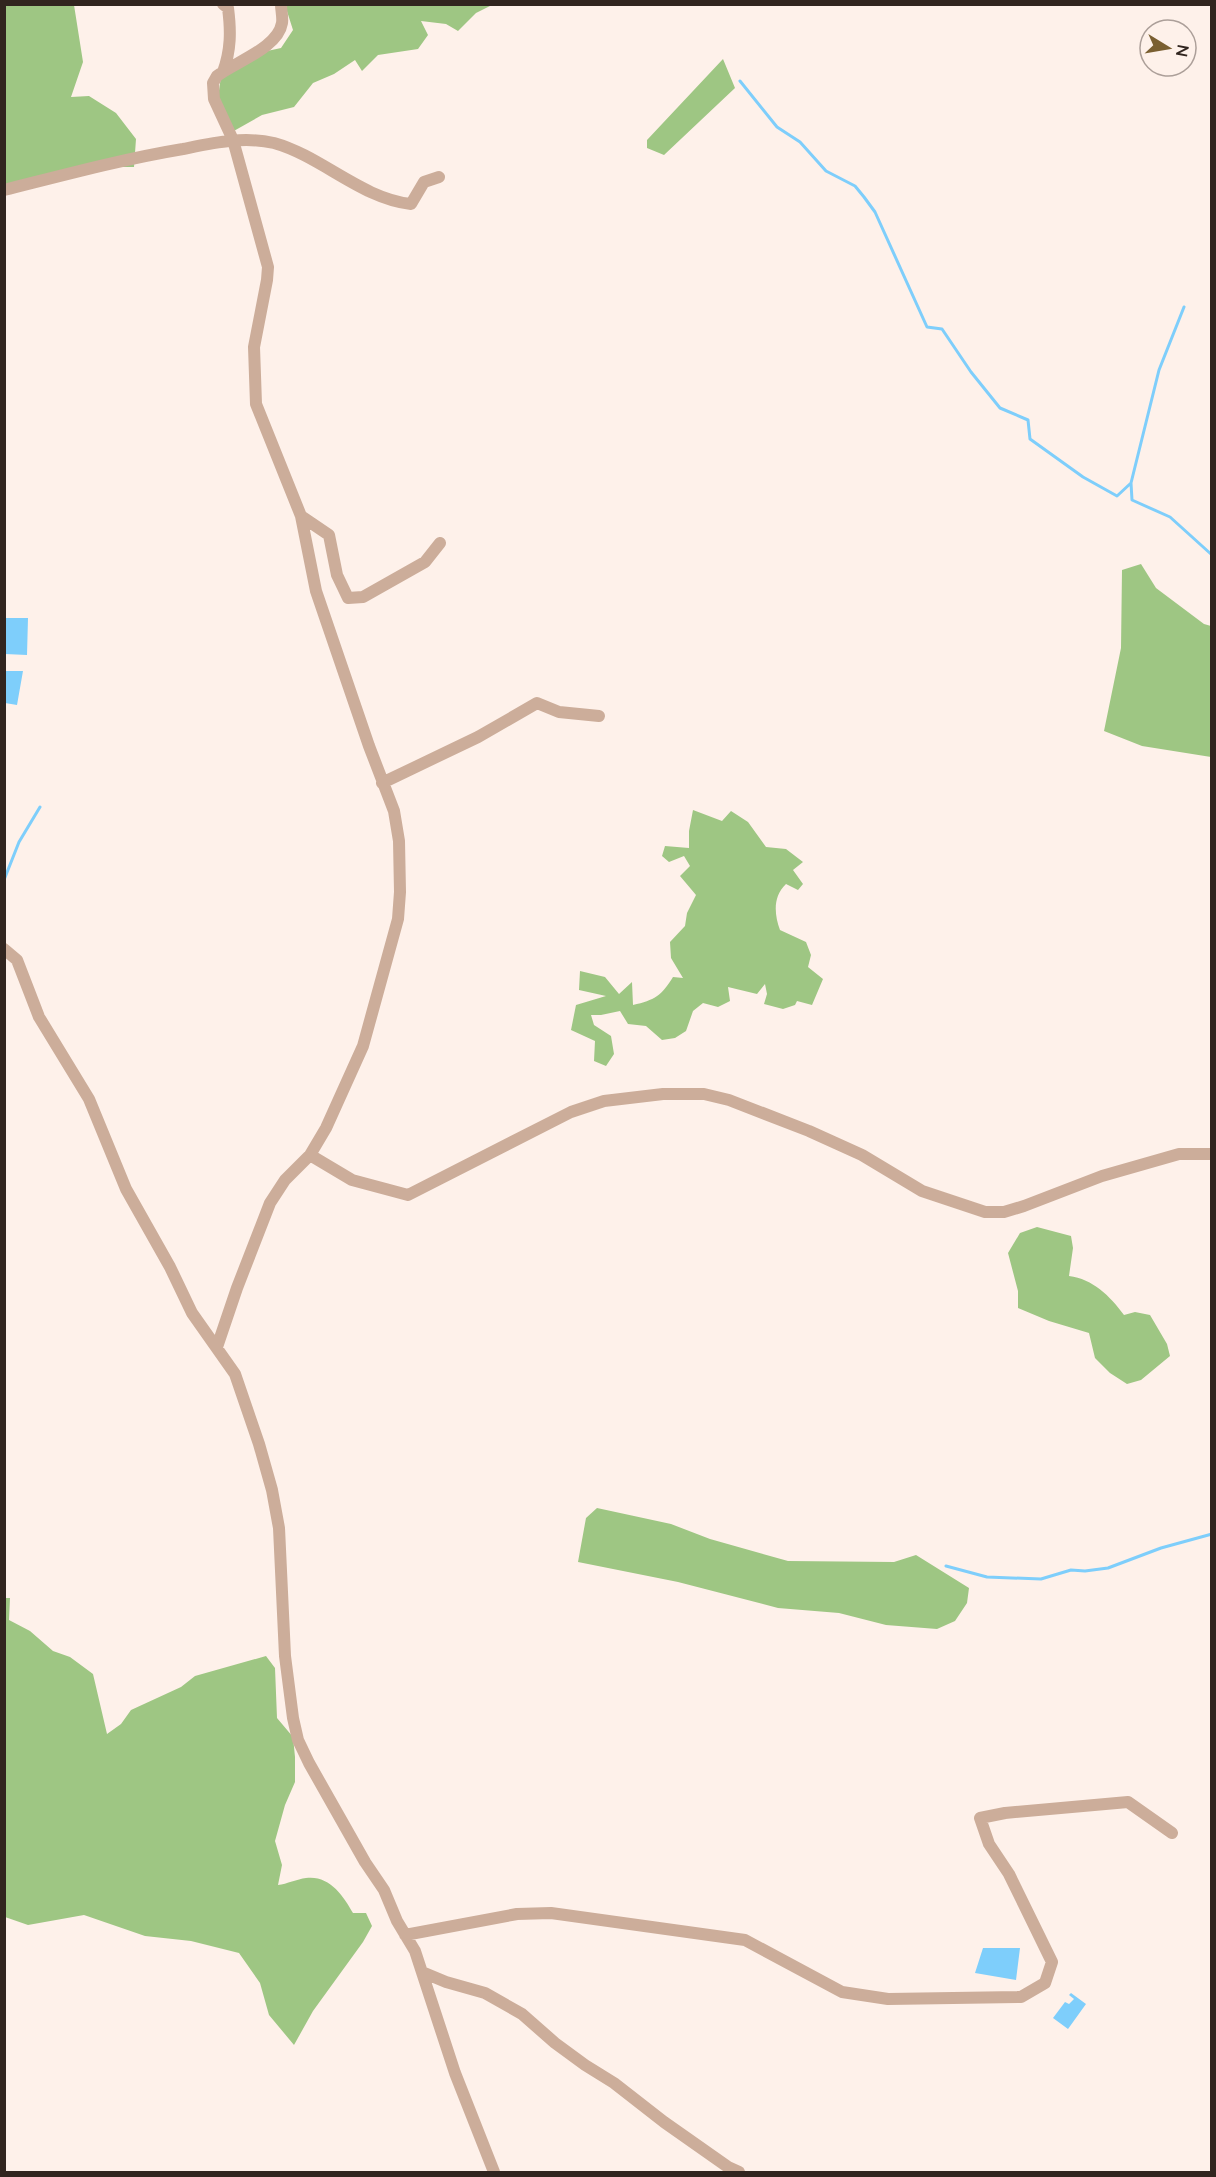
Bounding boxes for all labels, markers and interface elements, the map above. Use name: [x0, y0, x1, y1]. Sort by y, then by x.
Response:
north arrow: [1138, 18, 1198, 78]
text: N: [1172, 43, 1194, 59]

